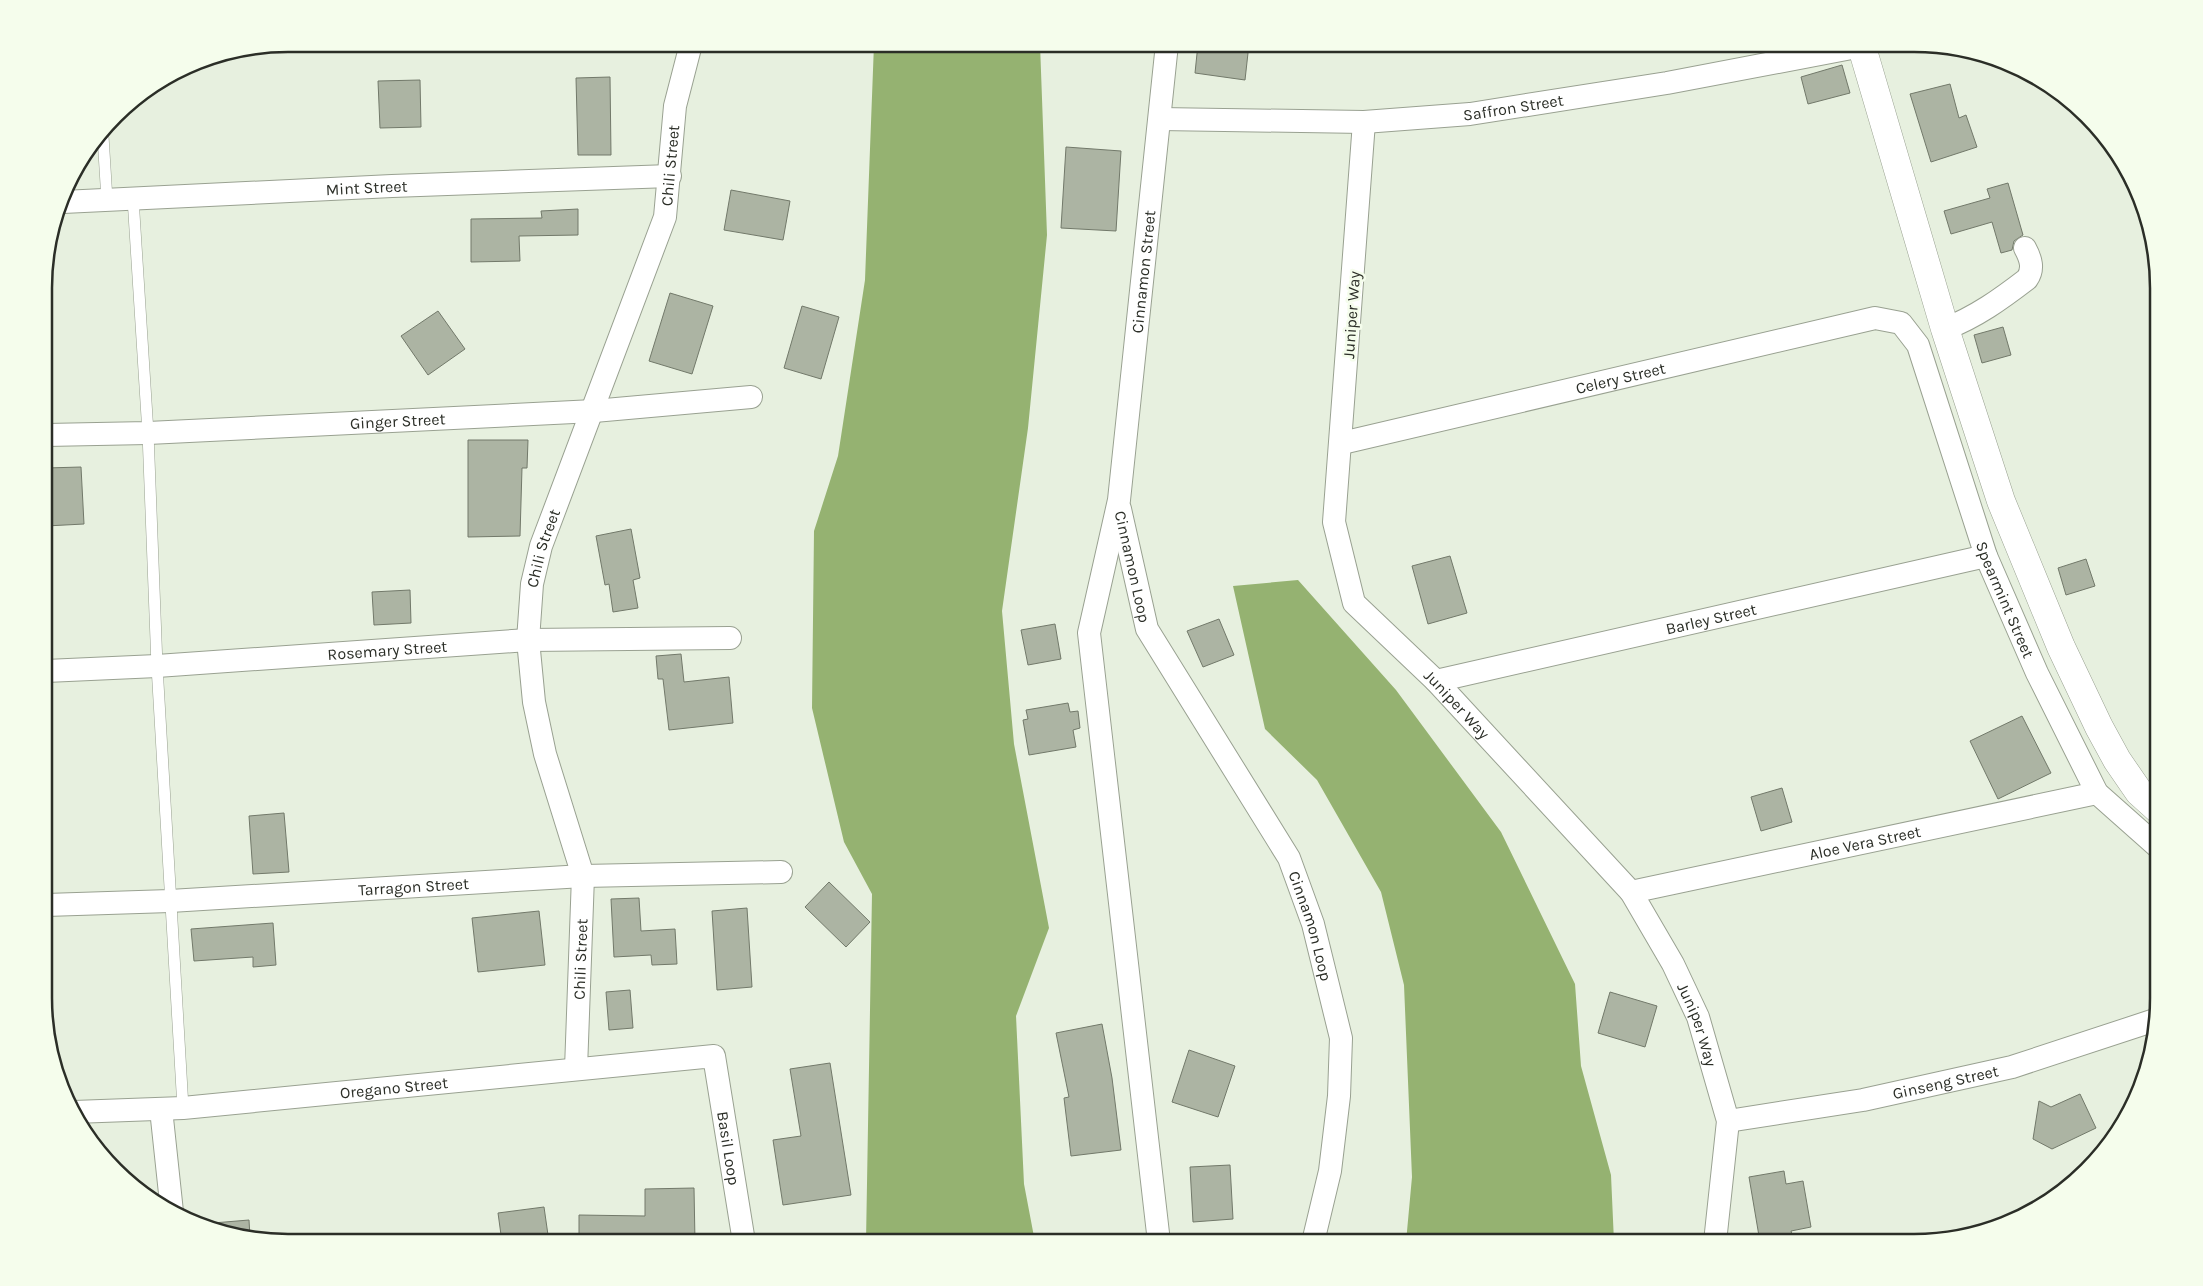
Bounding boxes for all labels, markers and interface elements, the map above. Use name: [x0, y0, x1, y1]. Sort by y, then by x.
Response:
street label: Saffron Street: [1462, 90, 1565, 125]
street label: Chili Street: [657, 124, 683, 207]
street label: Mint Street: [325, 176, 408, 199]
street label: Cinnamon Street: [1128, 209, 1159, 334]
street label: Juniper Way: [1339, 270, 1364, 359]
street label: Celery Street: [1574, 358, 1667, 398]
street label: Ginger Street: [349, 409, 446, 433]
street label: Chili Street: [523, 506, 564, 589]
street label: Cinnamon Loop: [1111, 509, 1154, 624]
street label: Spearmint Street: [1972, 539, 2038, 661]
street label: Barley Street: [1664, 599, 1758, 639]
street label: Rosemary Street: [327, 637, 448, 664]
street label: Juniper Way: [1420, 666, 1494, 743]
street label: Aloe Vera Street: [1807, 822, 1922, 864]
street label: Cinnamon Loop: [1285, 868, 1336, 983]
street label: Tarragon Street: [358, 874, 470, 900]
street label: Chili Street: [570, 918, 591, 1000]
street label: Juniper Way: [1673, 980, 1721, 1069]
street label: Ginseng Street: [1891, 1061, 2000, 1103]
street label: Oregano Street: [339, 1073, 449, 1103]
street label: Basil Loop: [713, 1110, 744, 1187]

